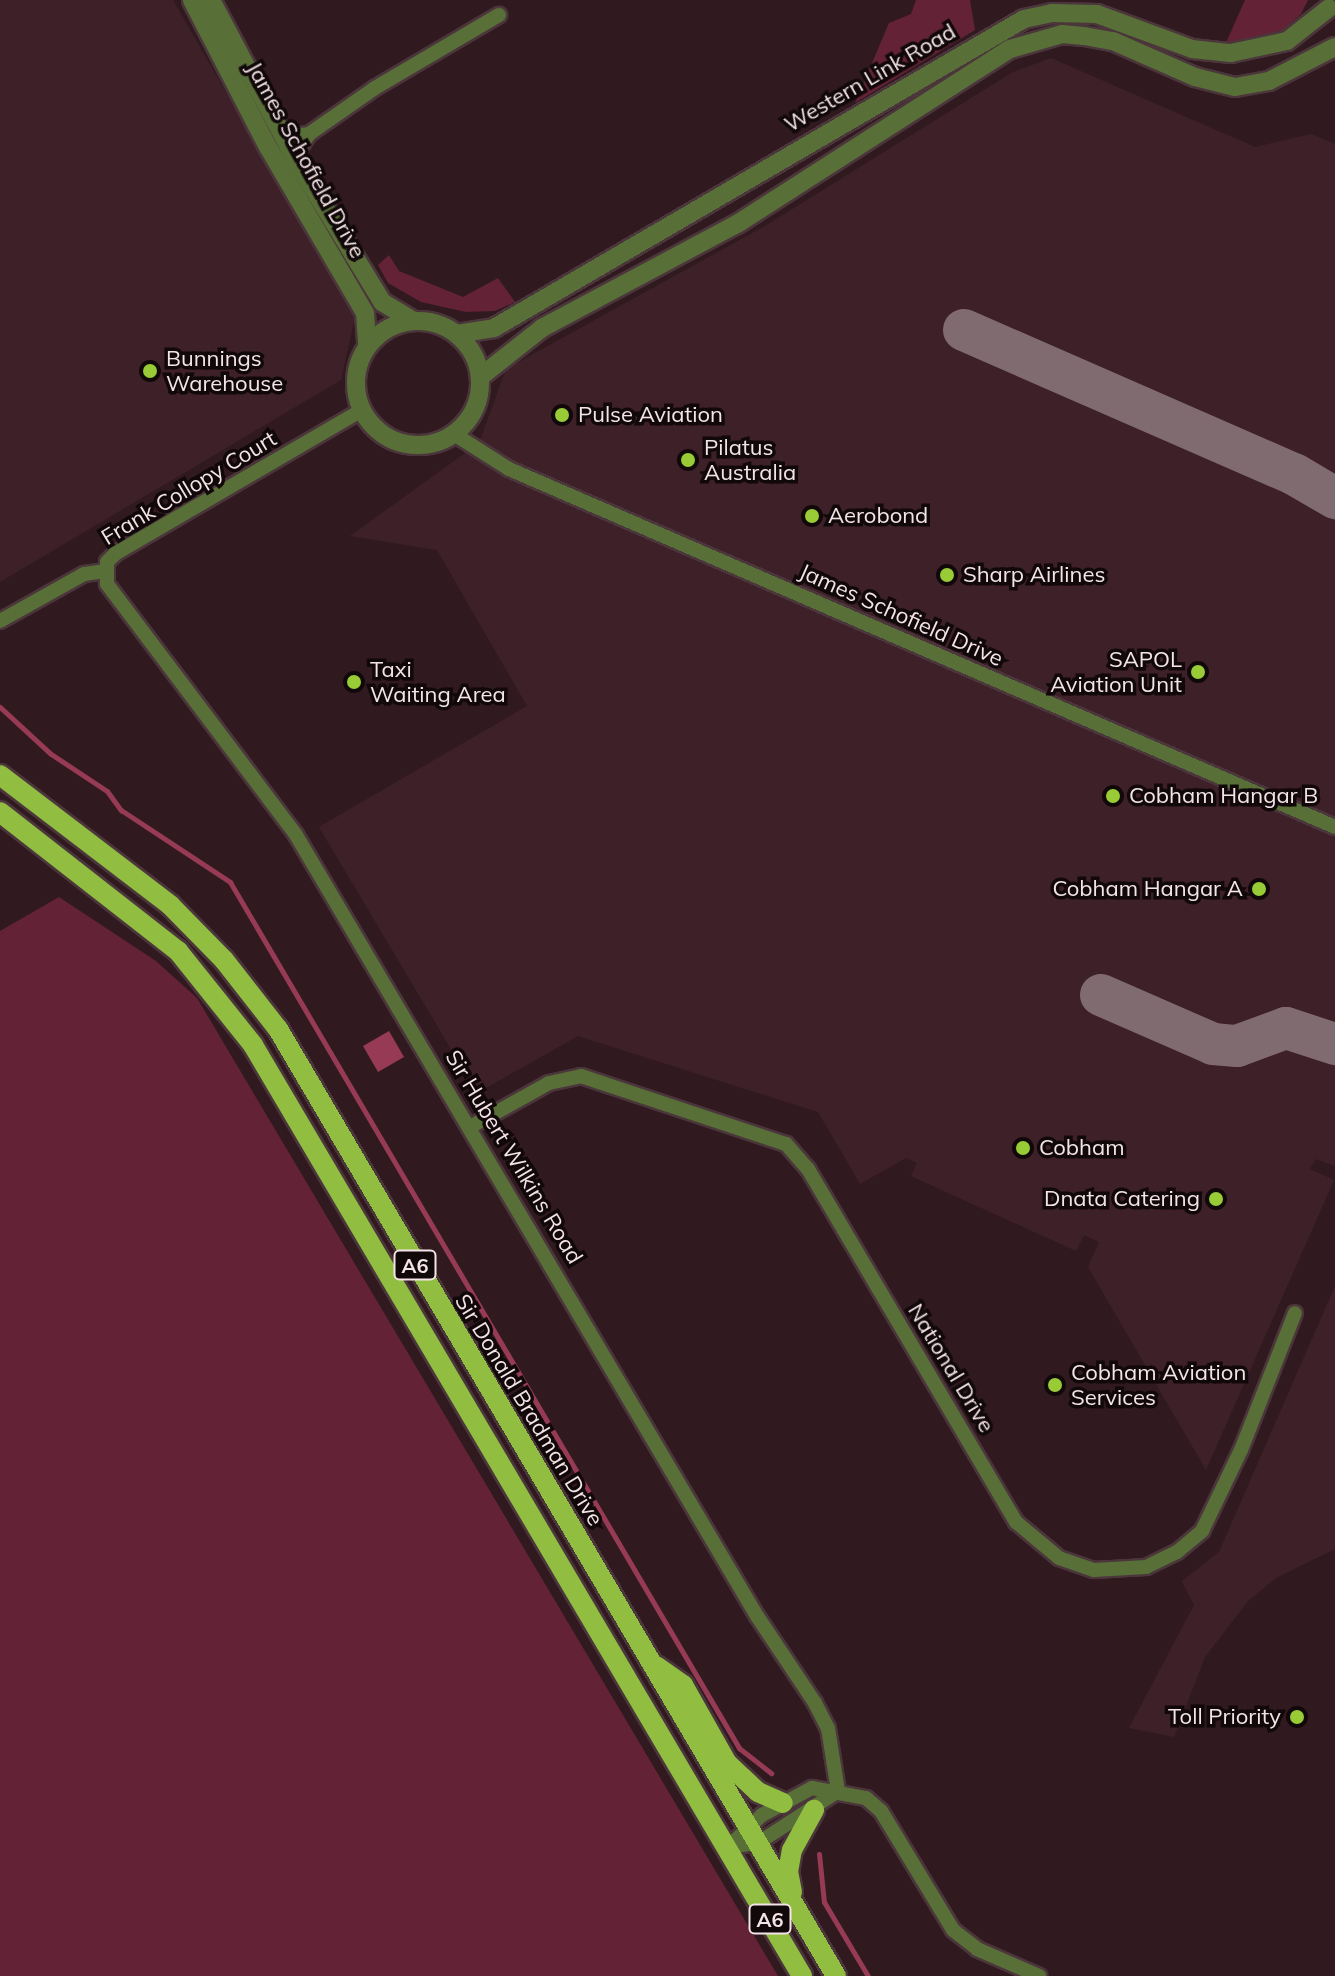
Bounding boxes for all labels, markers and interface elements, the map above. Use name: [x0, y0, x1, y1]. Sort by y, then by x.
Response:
street label: Western Link Road: [780, 18, 960, 138]
street label: James Schofield Drive: [241, 57, 371, 263]
place label: Bunnings Warehouse: [166, 345, 283, 396]
marker: Bunnings Warehouse: [141, 362, 159, 380]
place label: Pulse Aviation: [578, 402, 723, 428]
marker: Pulse Aviation: [553, 406, 571, 424]
street label: Frank Collopy Court: [97, 425, 281, 551]
place label: Pilatus Australia: [704, 434, 796, 486]
marker: Pilatus Australia: [679, 451, 697, 469]
place label: Aerobond: [828, 503, 928, 529]
marker: Aerobond: [803, 507, 821, 525]
street label: James Schofield Drive: [795, 558, 1007, 672]
place label: Sharp Airlines: [963, 562, 1105, 588]
marker: Sharp Airlines: [938, 566, 956, 584]
place label: SAPOL Aviation Unit: [1050, 646, 1182, 698]
place label: Taxi Waiting Area: [370, 656, 506, 708]
marker: SAPOL Aviation Unit: [1189, 663, 1207, 681]
marker: Taxi Waiting Area: [345, 673, 363, 691]
place label: Cobham Hangar B: [1129, 783, 1318, 809]
marker: Cobham Hangar B: [1104, 787, 1122, 805]
place label: Cobham Hangar A: [1053, 876, 1243, 902]
marker: Cobham Hangar A: [1250, 880, 1268, 898]
street label: Sir Hubert Wilkins Road: [440, 1045, 588, 1269]
place label: Cobham: [1039, 1135, 1124, 1161]
marker: Cobham: [1014, 1139, 1032, 1157]
place label: Dnata Catering: [1044, 1186, 1200, 1212]
marker: Dnata Catering: [1207, 1190, 1225, 1208]
road number: A6: [393, 1249, 437, 1281]
street label: Sir Donald Bradman Drive: [449, 1289, 609, 1531]
street label: National Drive: [902, 1299, 1000, 1437]
place label: Cobham Aviation Services: [1071, 1359, 1246, 1410]
marker: Cobham Aviation Services: [1046, 1376, 1064, 1394]
place label: Toll Priority: [1168, 1704, 1281, 1730]
marker: Toll Priority: [1288, 1708, 1306, 1726]
road number: A6: [748, 1903, 792, 1935]

